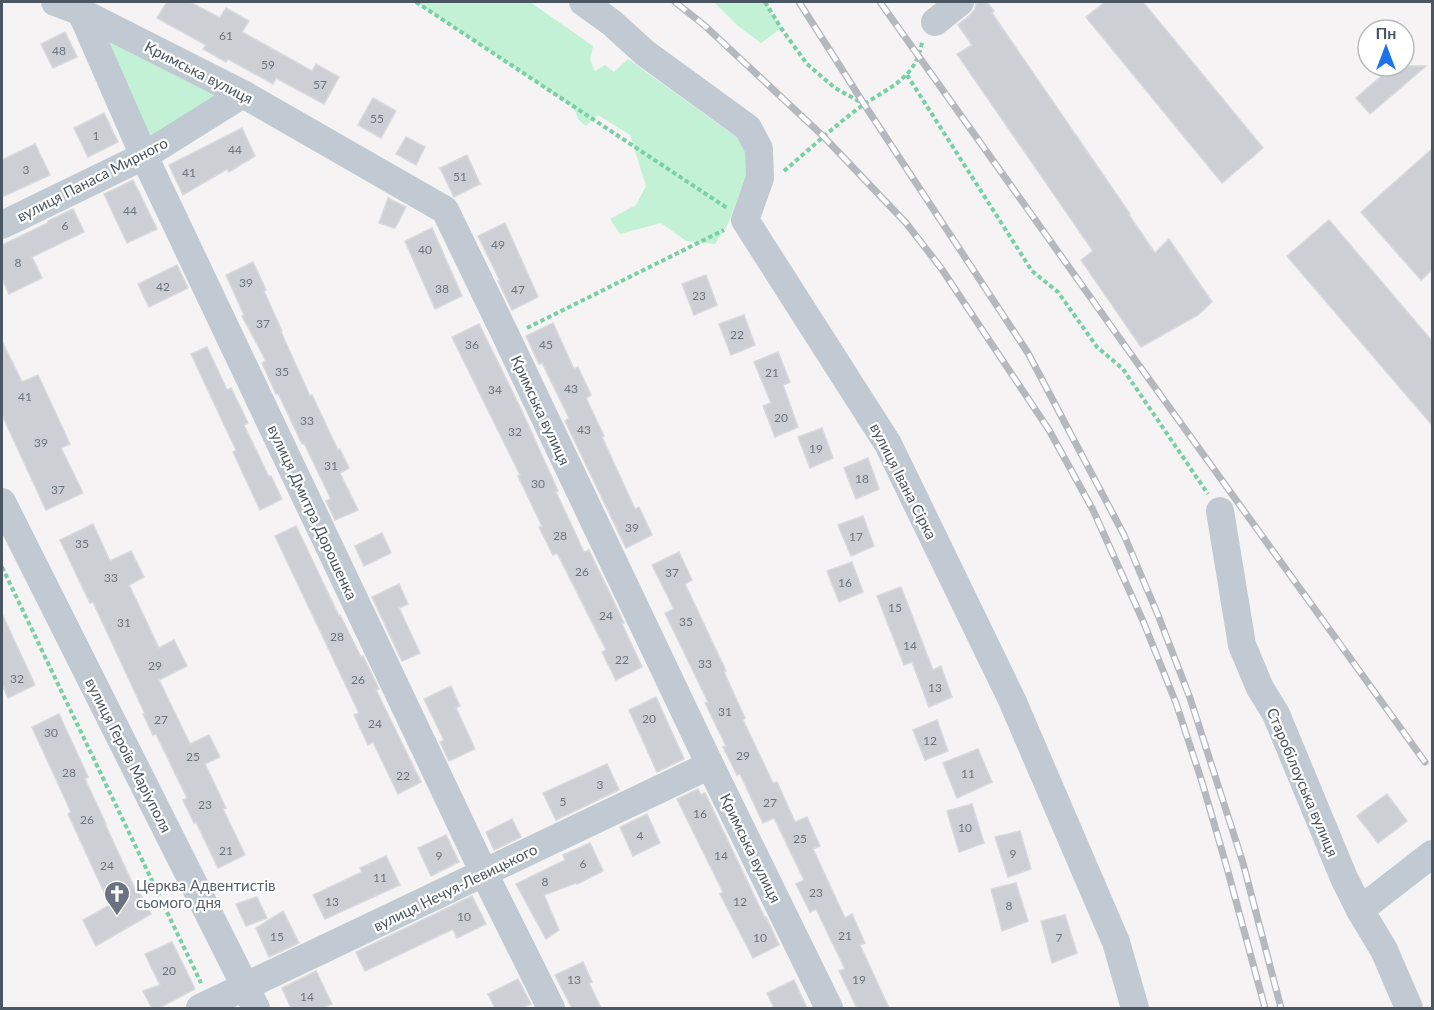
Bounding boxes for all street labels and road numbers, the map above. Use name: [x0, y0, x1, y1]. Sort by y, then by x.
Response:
street label: Кримська вулиця: [142, 37, 256, 107]
street label: вулиця Панаса Мирного: [14, 133, 170, 225]
street label: Кримська вулиця: [508, 352, 574, 468]
street label: вулиця Івана Сірка: [867, 420, 941, 542]
street label: вулиця Дмитра Дорошенка: [265, 422, 361, 602]
street label: вулиця Героїв Маріуполя: [82, 675, 176, 835]
street label: Старобілоуська вулиця: [1263, 705, 1343, 859]
street label: Кримська вулиця: [717, 791, 785, 905]
street label: вулиця Нечуя-Левицького: [370, 839, 540, 935]

